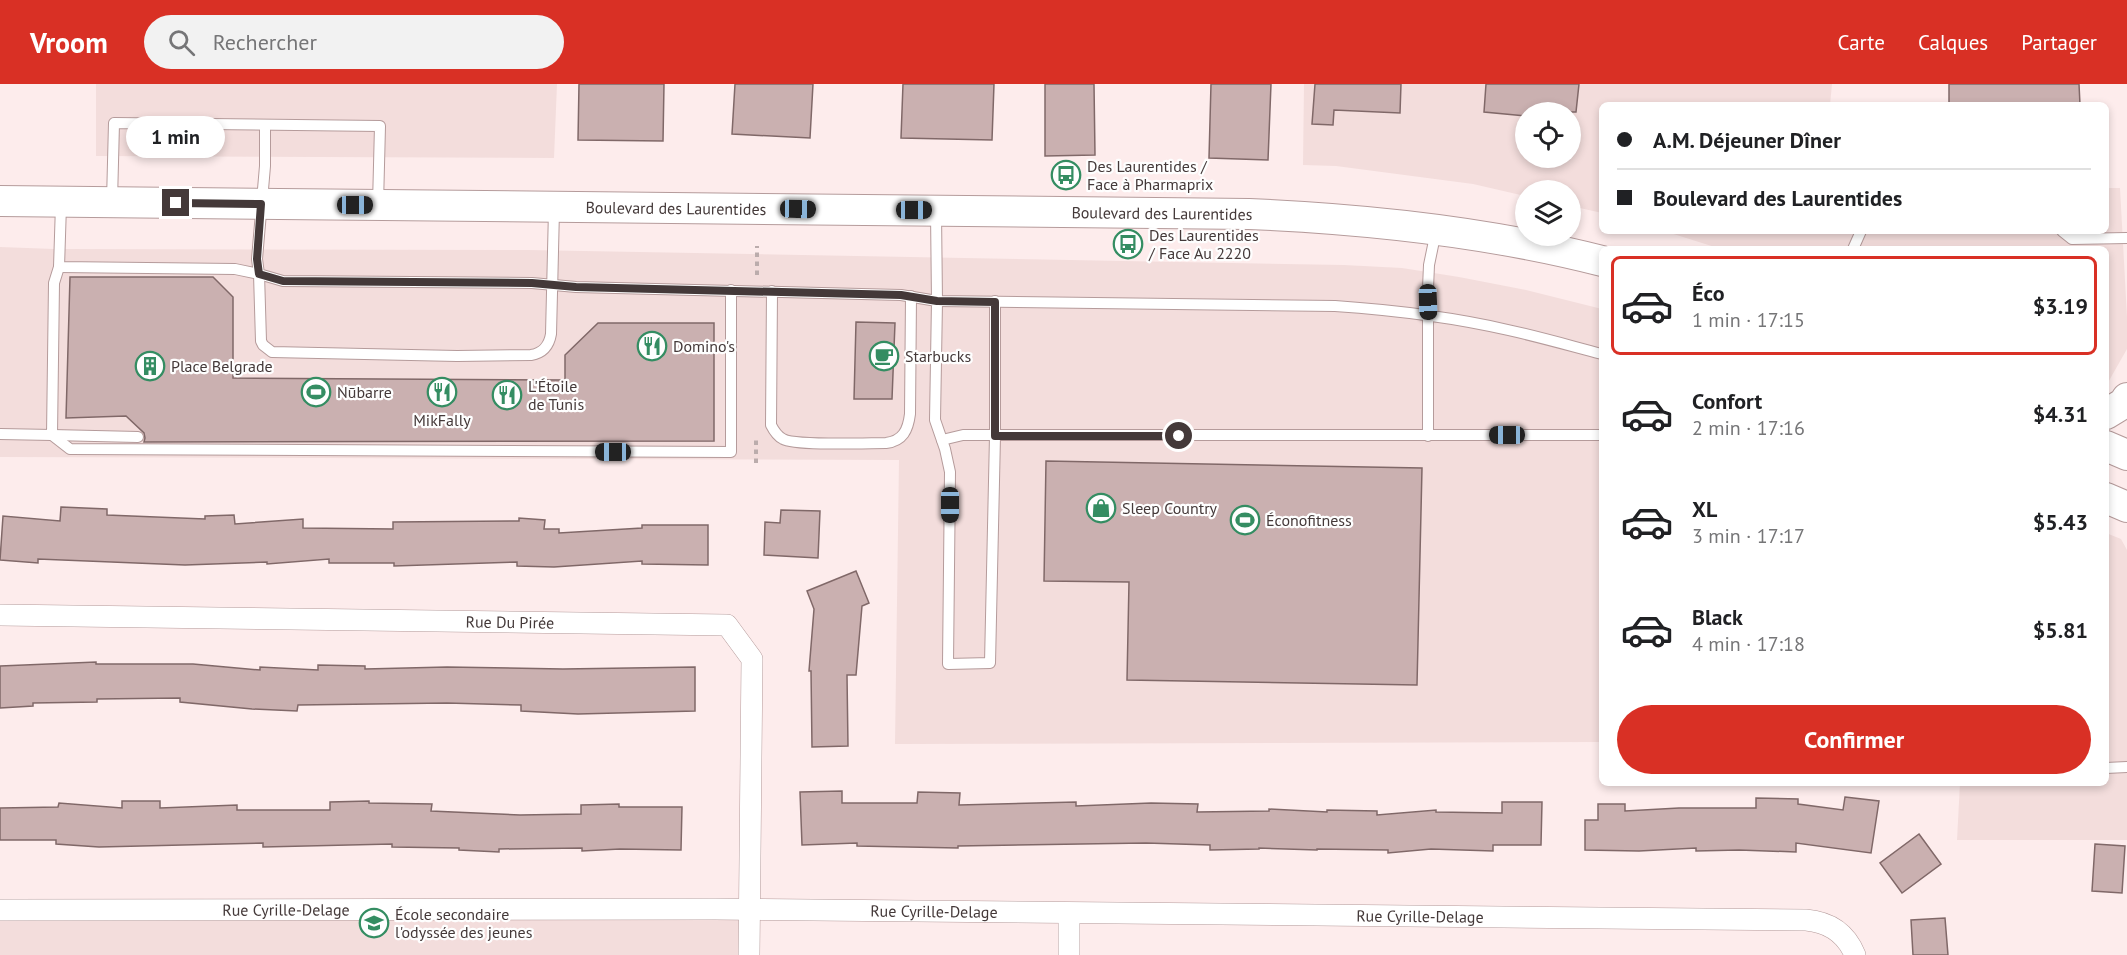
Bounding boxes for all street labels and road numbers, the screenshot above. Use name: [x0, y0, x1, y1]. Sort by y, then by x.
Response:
street label: Boulevard des Laurentides: [585, 197, 767, 219]
street label: Boulevard des Laurentides: [1071, 202, 1253, 224]
street label: Rue Du Pirée: [466, 611, 554, 633]
street label: Rue Cyrille-Delage: [222, 900, 350, 920]
street label: Rue Cyrille-Delage: [870, 901, 998, 922]
street label: Rue Cyrille-Delage: [1356, 905, 1484, 927]

